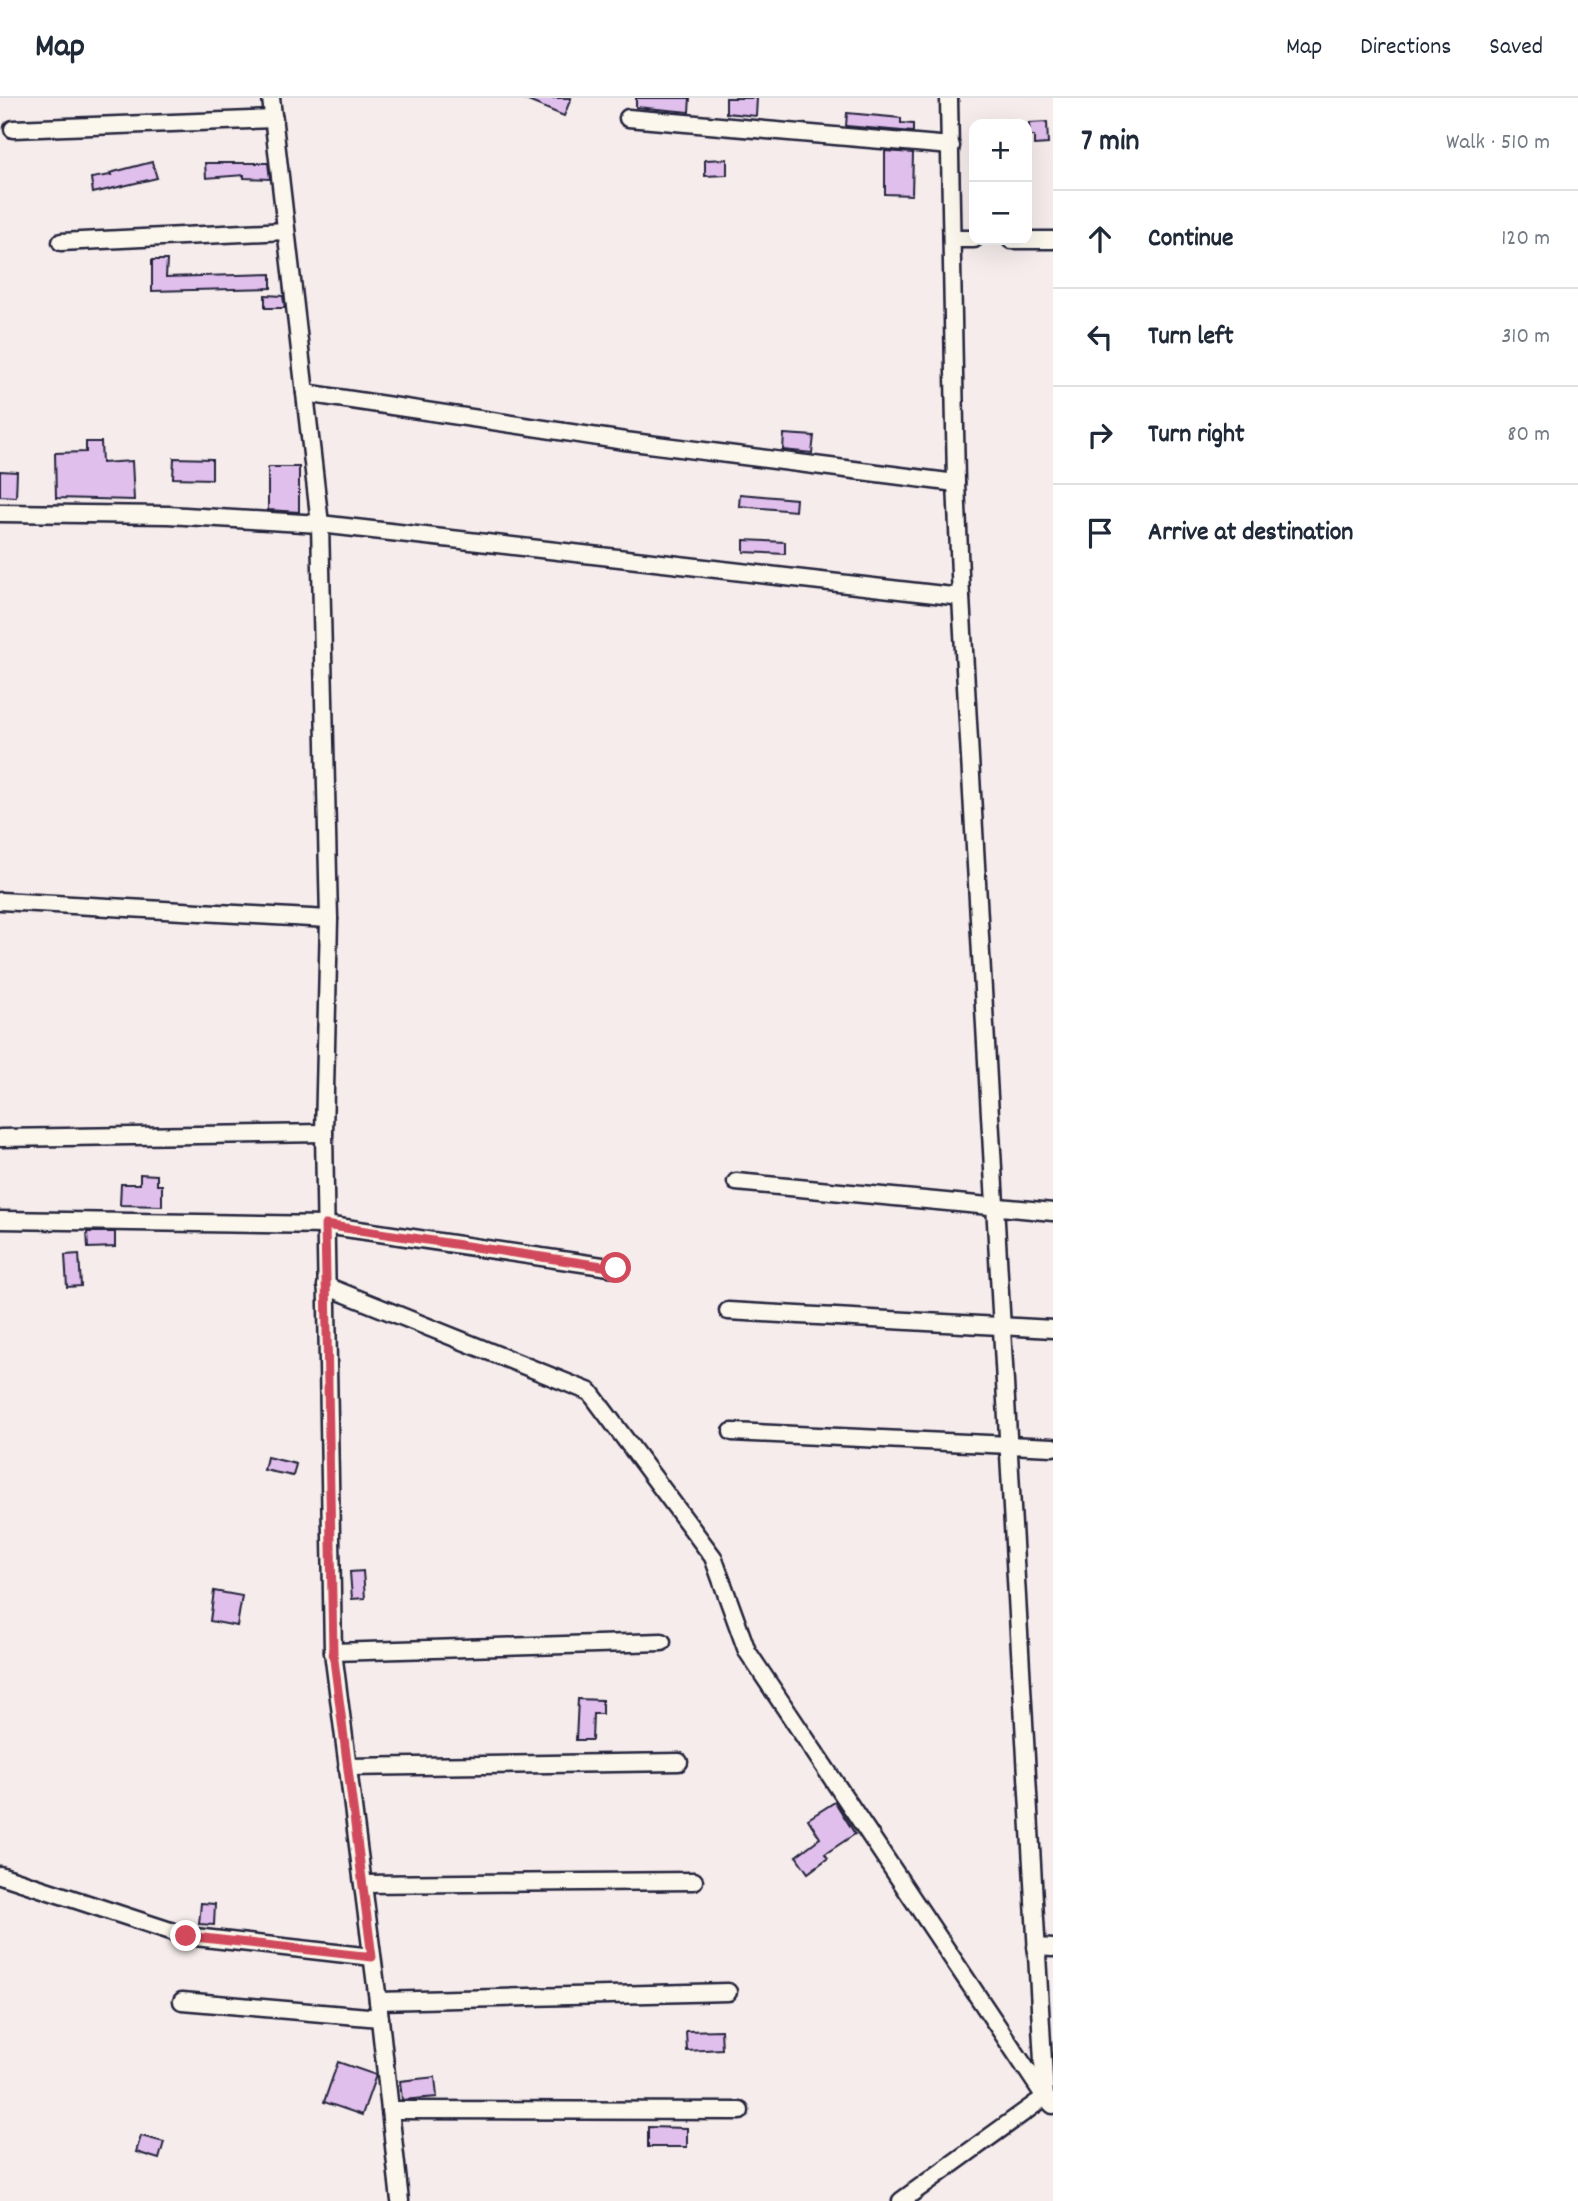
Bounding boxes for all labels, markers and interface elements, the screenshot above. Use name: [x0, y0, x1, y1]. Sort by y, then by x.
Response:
text: Map: [35, 25, 85, 72]
text: Map: [1286, 31, 1322, 65]
text: Directions: [1360, 31, 1451, 65]
text: Saved: [1489, 31, 1543, 65]
map controls: [969, 119, 1032, 245]
button: +: [969, 119, 1032, 182]
text: 7 min: [1081, 122, 1139, 165]
text: Walk · 510 m: [1446, 127, 1550, 160]
button: −: [969, 182, 1032, 245]
icon: ahead: [1081, 220, 1119, 258]
text: Continue: [1148, 221, 1233, 258]
text: 120 m: [1501, 223, 1550, 256]
icon: left: [1081, 318, 1119, 356]
text: Turn left: [1148, 319, 1234, 356]
text: 310 m: [1501, 321, 1550, 354]
icon: right: [1081, 416, 1119, 454]
text: Turn right: [1148, 417, 1245, 454]
text: 80 m: [1507, 419, 1550, 452]
icon: arrive: [1081, 514, 1119, 552]
text: Arrive at destination: [1148, 515, 1353, 552]
route start: [600, 1252, 631, 1283]
route end: [170, 1920, 201, 1951]

